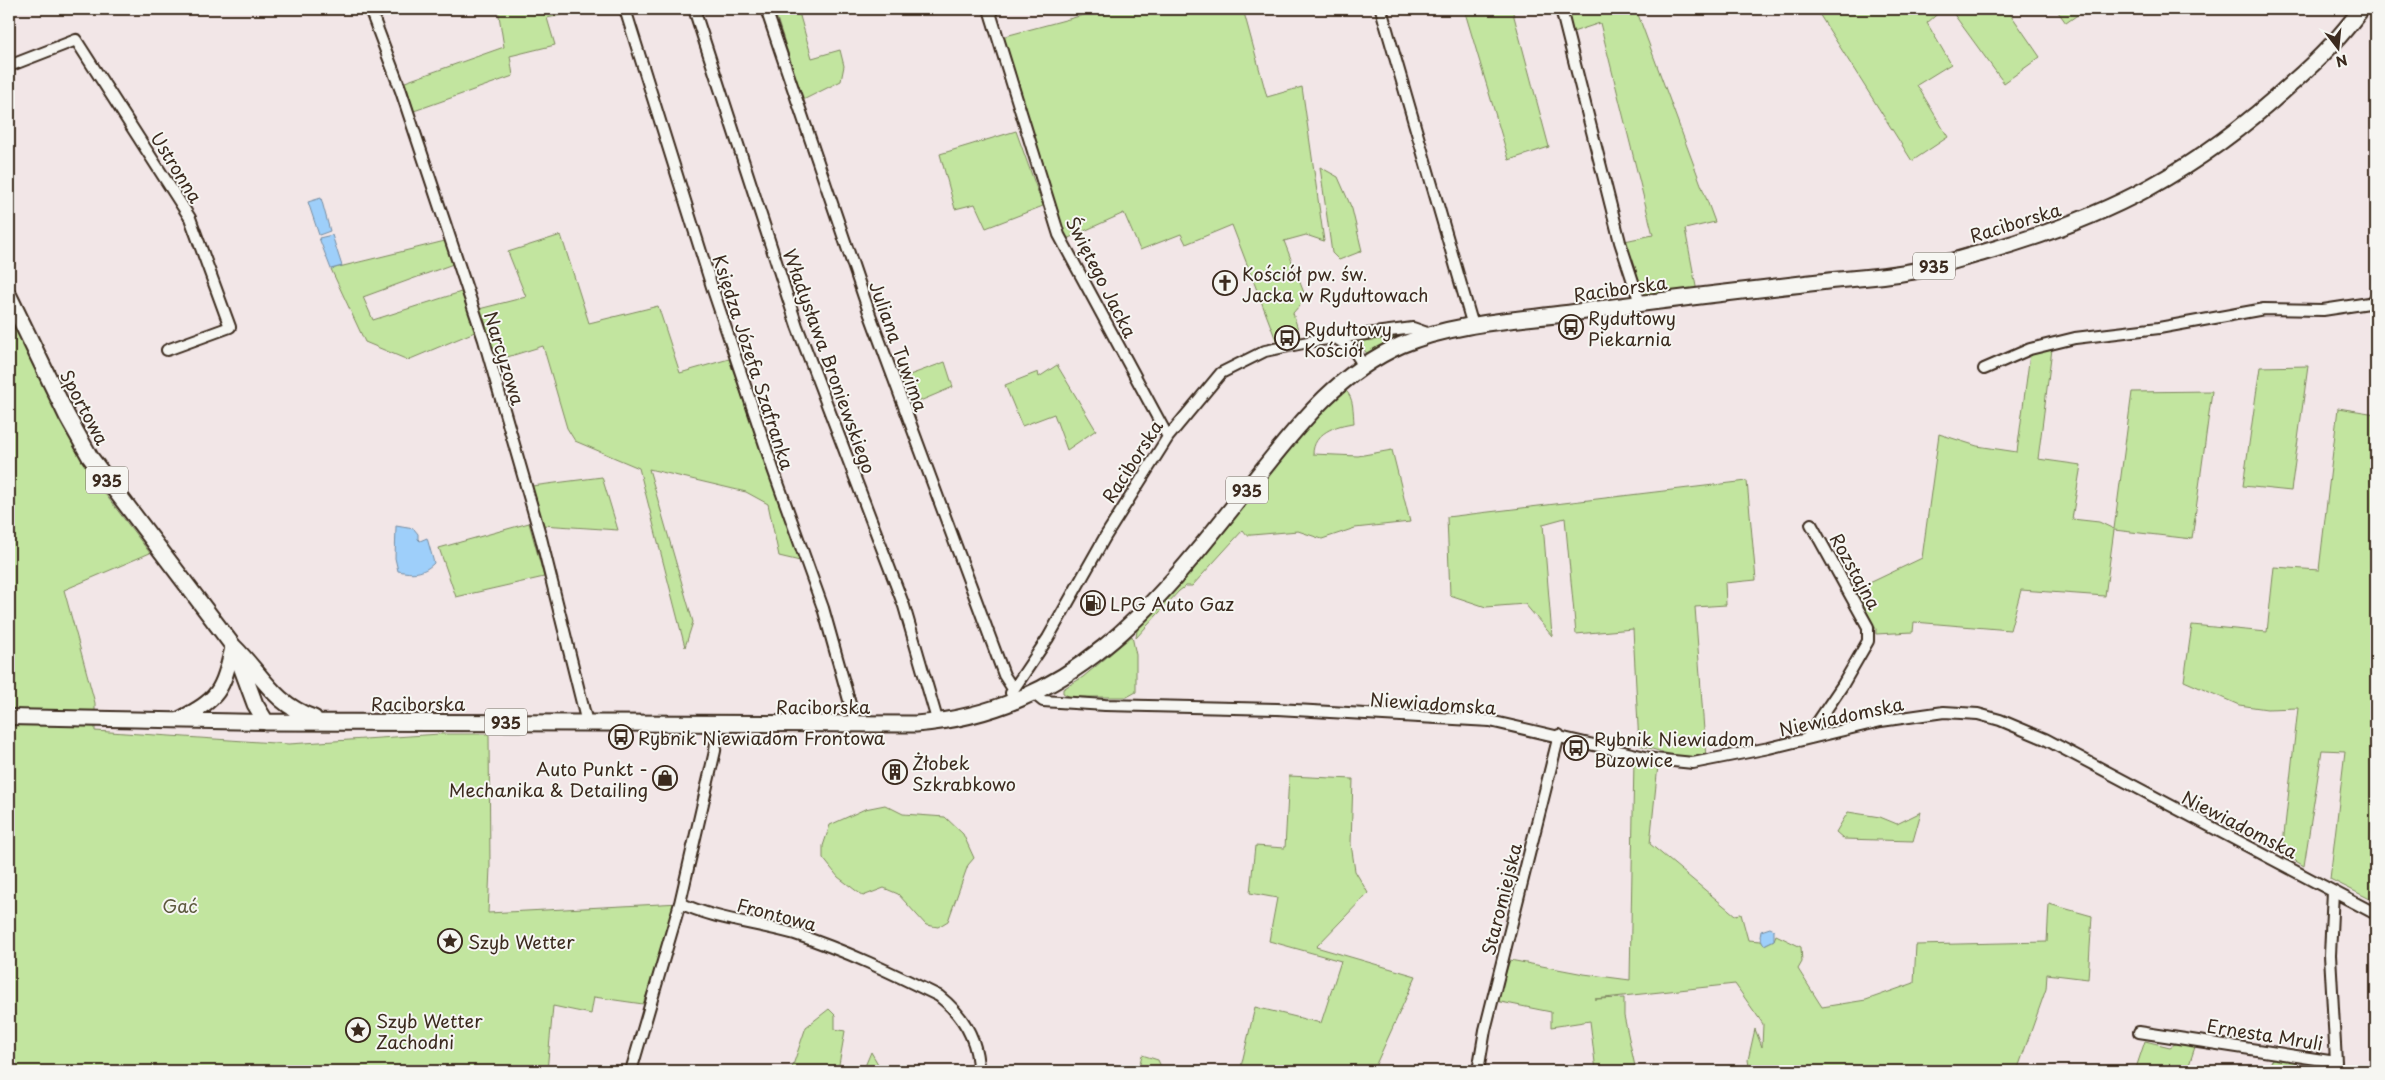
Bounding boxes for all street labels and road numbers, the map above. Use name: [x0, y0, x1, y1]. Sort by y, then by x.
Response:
street label: Ustronna: [145, 126, 210, 209]
street label: Raciborska: [1966, 195, 2065, 249]
street label: Świętego Jacka: [1060, 212, 1145, 343]
street label: Władysława Broniewskiego: [777, 245, 883, 477]
street label: Księdza Józefa Szafranka: [706, 251, 802, 474]
road number: 935: [1913, 252, 1955, 280]
street label: Raciborska: [1571, 268, 1669, 308]
street label: Juliana Tuwima: [863, 277, 935, 416]
street label: Narcyzowa: [478, 308, 532, 409]
street label: Sportowa: [54, 365, 117, 450]
street label: Raciborska: [1095, 413, 1169, 508]
road number: 935: [86, 466, 128, 494]
road number: 935: [1226, 476, 1268, 504]
street label: Rozstajna: [1824, 528, 1889, 615]
street label: Niewiadomska: [1369, 685, 1498, 721]
street label: Niewiadomska: [1776, 689, 1906, 742]
street label: Raciborska: [371, 690, 466, 717]
street label: Raciborska: [776, 693, 871, 720]
road number: 935: [485, 709, 527, 736]
street label: Niewiadomska: [2178, 783, 2303, 865]
street label: Staromiejska: [1474, 839, 1528, 958]
street label: Frontowa: [734, 890, 821, 938]
street label: Ernesta Mruli: [2205, 1012, 2325, 1056]

